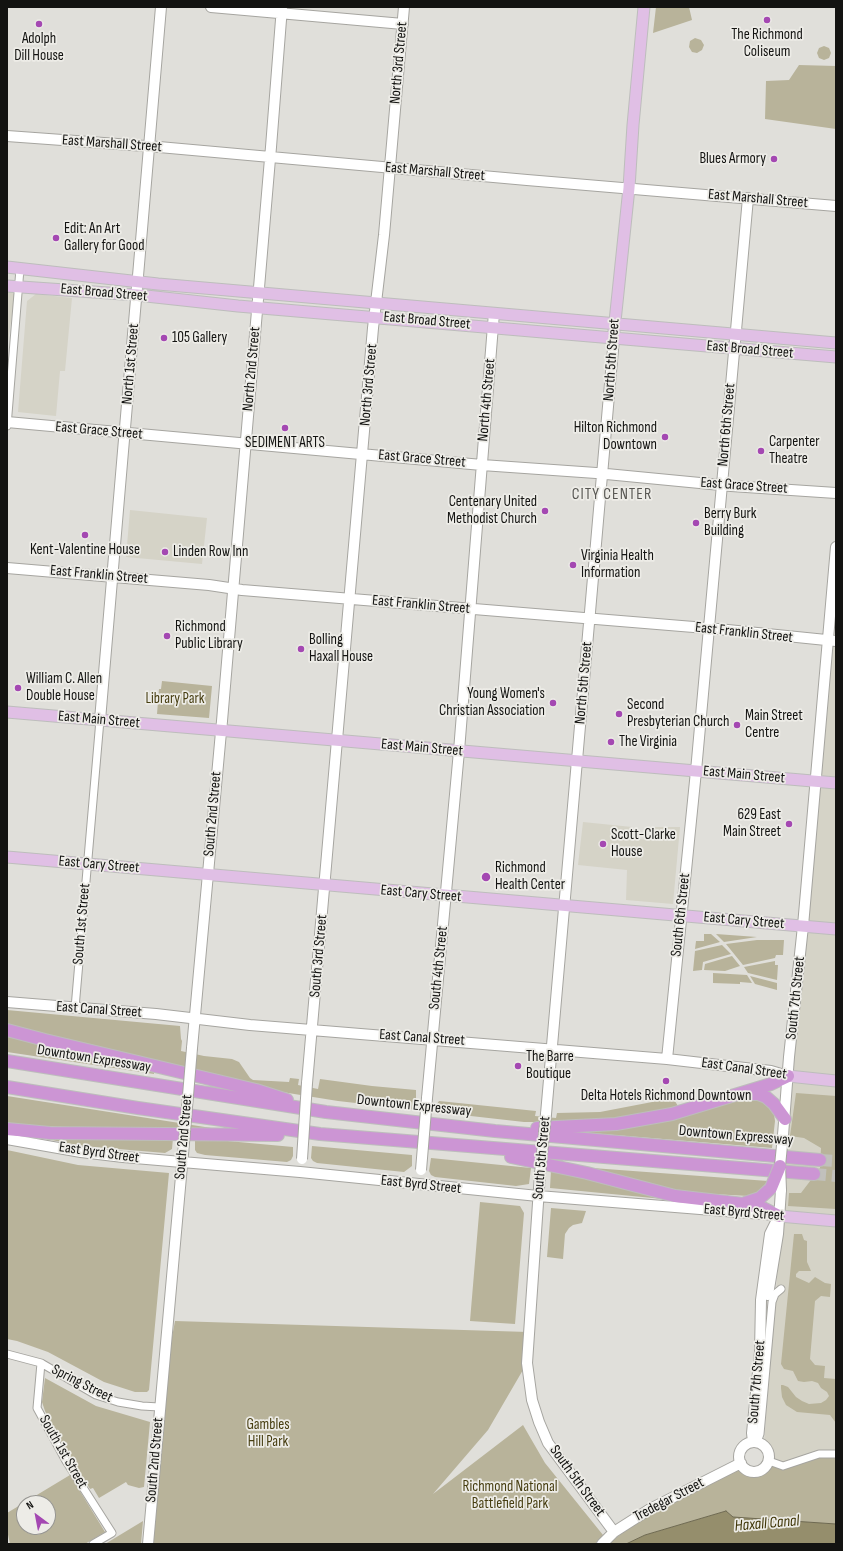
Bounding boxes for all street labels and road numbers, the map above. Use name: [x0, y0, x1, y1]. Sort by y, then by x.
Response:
street label: North 3rd Street: [386, 21, 412, 105]
street label: East Marshall Street: [61, 132, 163, 156]
street label: East Marshall Street: [384, 159, 486, 185]
street label: East Marshall Street: [707, 186, 809, 212]
street label: East Broad Street: [60, 280, 148, 306]
street label: East Broad Street: [383, 308, 471, 334]
street label: North 5th Street: [600, 318, 624, 402]
street label: North 1st Street: [119, 323, 143, 405]
street label: North 2nd Street: [239, 326, 265, 412]
street label: East Broad Street: [706, 337, 794, 363]
street label: North 3rd Street: [356, 343, 382, 427]
street label: North 4th Street: [474, 358, 500, 442]
street label: North 6th Street: [714, 383, 740, 467]
street label: East Grace Street: [55, 418, 143, 444]
street label: East Grace Street: [378, 446, 466, 472]
street label: East Grace Street: [700, 474, 788, 498]
street label: East Franklin Street: [49, 562, 149, 588]
street label: East Franklin Street: [371, 592, 471, 618]
street label: East Franklin Street: [694, 619, 794, 647]
street label: North 5th Street: [571, 641, 597, 725]
street label: East Main Street: [57, 707, 141, 733]
street label: East Main Street: [380, 735, 464, 761]
street label: East Main Street: [702, 762, 786, 788]
street label: South 2nd Street: [200, 771, 226, 857]
street label: East Cary Street: [58, 852, 140, 878]
street label: South 6th Street: [668, 872, 694, 958]
street label: East Cary Street: [380, 881, 462, 907]
street label: South 1st Street: [69, 883, 95, 965]
street label: East Cary Street: [703, 908, 785, 934]
street label: South 3rd Street: [306, 914, 332, 998]
street label: South 4th Street: [426, 925, 452, 1011]
street label: South 7th Street: [783, 956, 809, 1040]
street label: East Canal Street: [56, 998, 142, 1022]
street label: East Canal Street: [379, 1026, 465, 1050]
street label: Downtown Expressway: [36, 1041, 152, 1077]
street label: East Canal Street: [700, 1054, 788, 1084]
street label: Downtown Expressway: [356, 1091, 472, 1121]
street label: South 2nd Street: [171, 1094, 197, 1180]
street label: South 5th Street: [529, 1116, 555, 1200]
street label: Downtown Expressway: [678, 1122, 794, 1150]
street label: East Byrd Street: [58, 1138, 140, 1168]
street label: East Byrd Street: [380, 1172, 462, 1198]
street label: East Byrd Street: [703, 1201, 785, 1225]
street label: South 7th Street: [744, 1340, 770, 1424]
street label: Spring Street: [48, 1361, 116, 1407]
street label: South 1st Street: [35, 1412, 91, 1492]
street label: South 2nd Street: [142, 1417, 168, 1503]
street label: South 5th Street: [545, 1442, 609, 1520]
street label: Tredegar Street: [631, 1474, 707, 1526]

